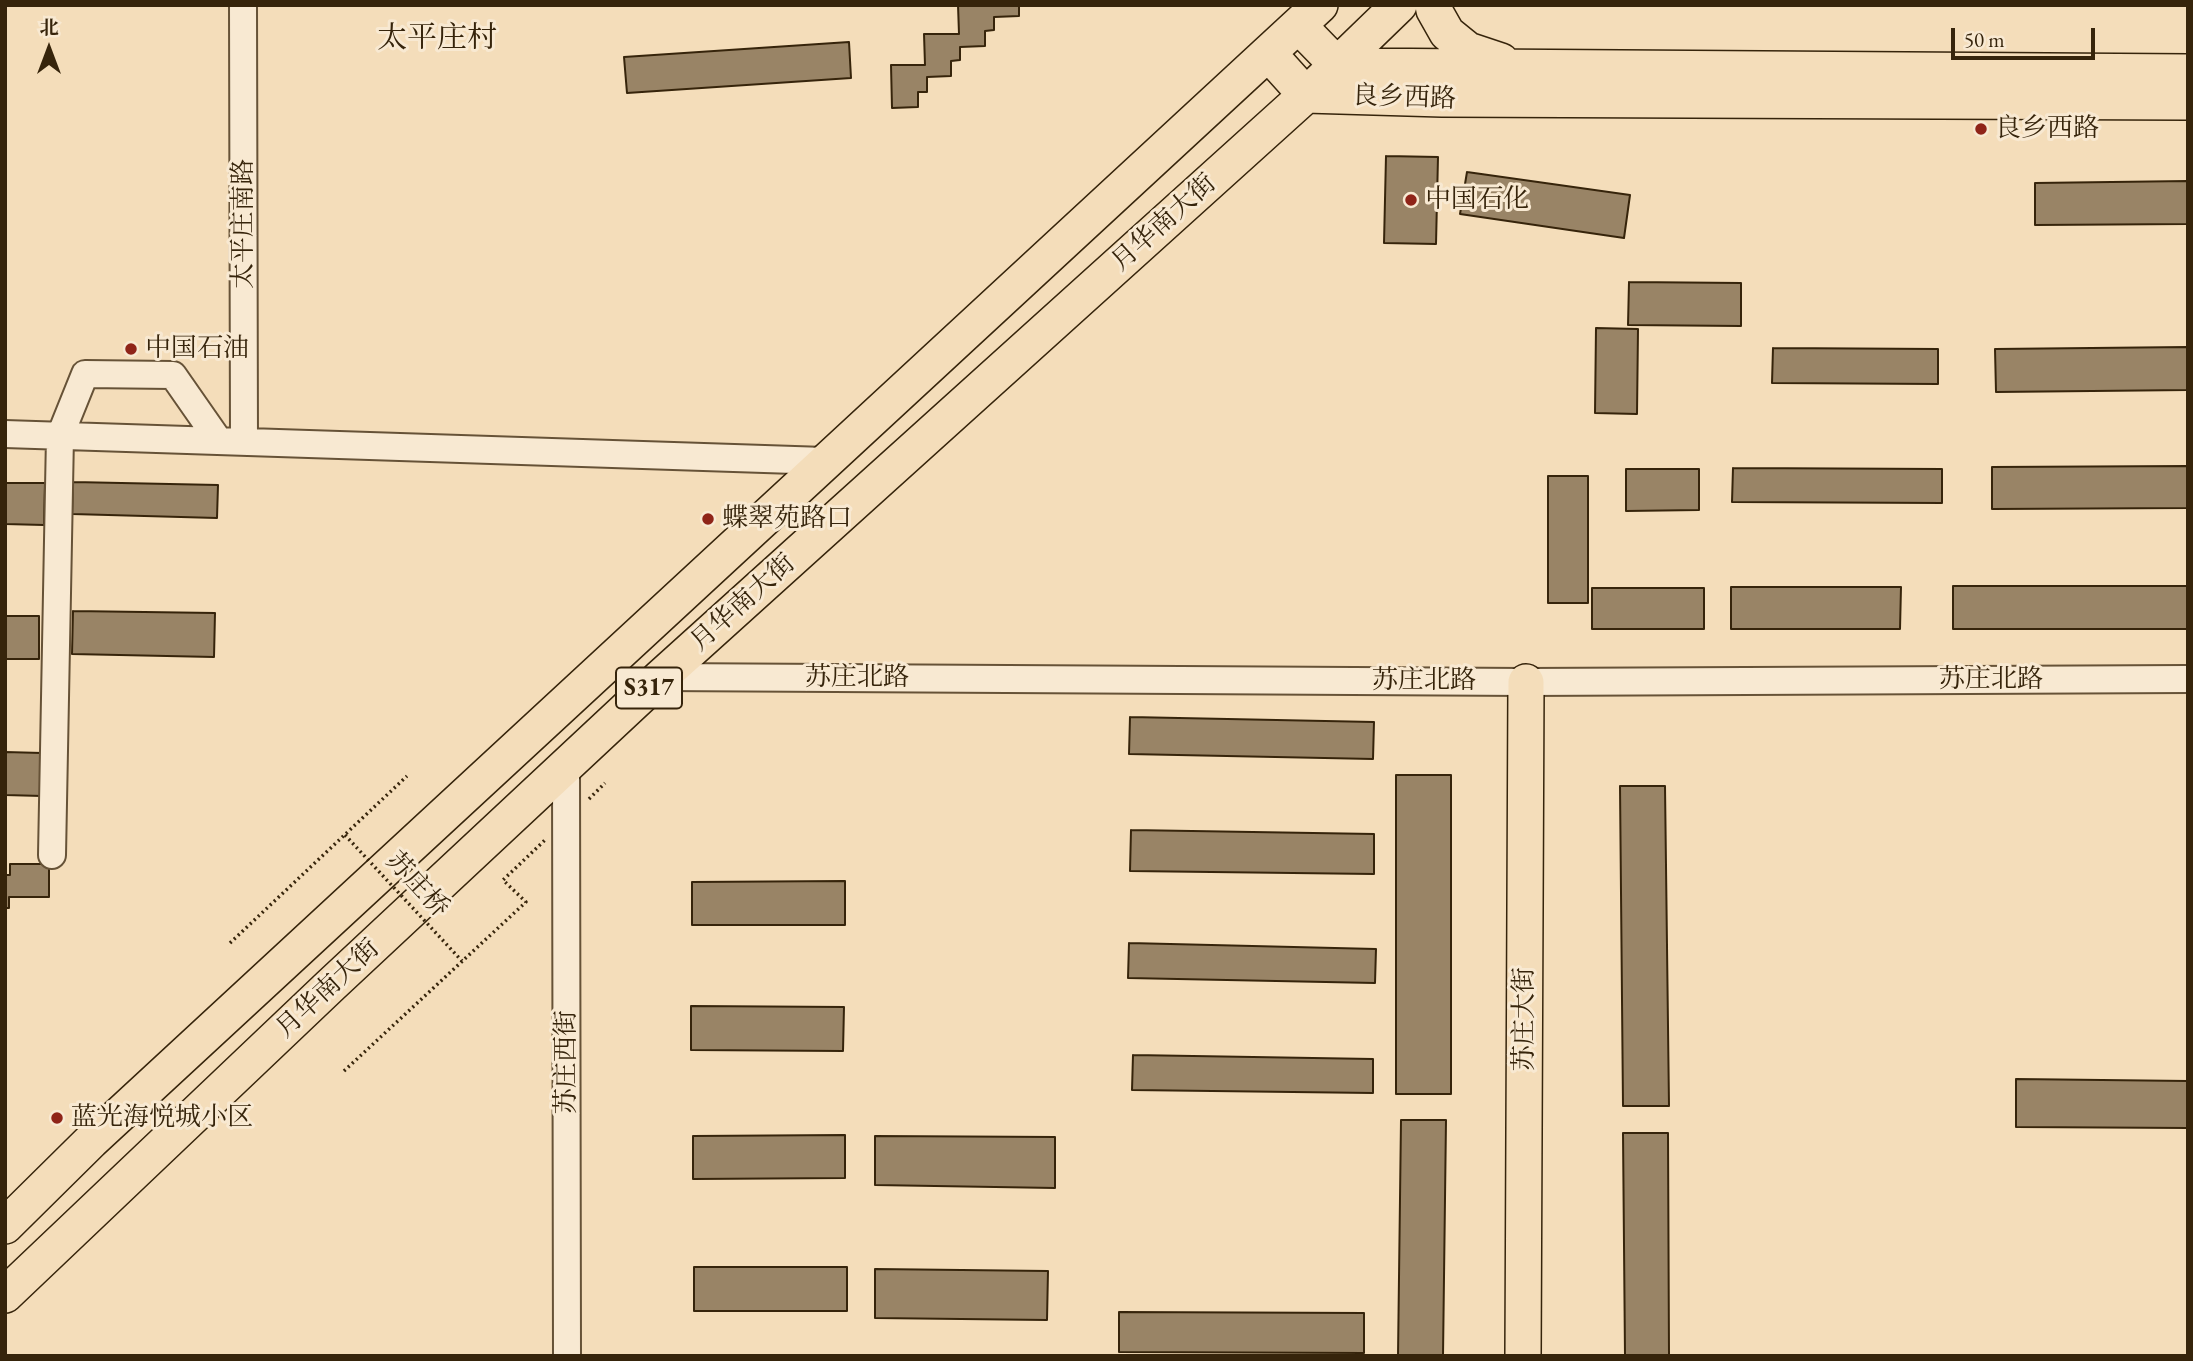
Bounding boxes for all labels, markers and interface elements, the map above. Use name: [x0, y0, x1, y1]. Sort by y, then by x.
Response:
north arrow: [14, 14, 84, 84]
scale bar: [1955, 14, 2098, 58]
text: 北: [39, 15, 59, 40]
district label: 太平庄村: [377, 21, 497, 57]
text: 50 m: [1964, 26, 2005, 53]
street label: 良乡西路: [1351, 81, 1457, 115]
place label: 良乡西路: [1995, 113, 2099, 145]
marker: 良乡西路: [1973, 121, 1989, 137]
street label: 太平庄南路: [228, 159, 260, 289]
street label: 月华南大街: [1105, 168, 1223, 278]
place label: 中国石化: [1425, 184, 1529, 216]
marker: 中国石化: [1403, 192, 1419, 208]
place label: 中国石油: [145, 333, 249, 365]
marker: 中国石油: [123, 341, 139, 357]
place label: 蝶翠苑路口: [722, 503, 852, 535]
marker: 蝶翠苑路口: [700, 511, 716, 527]
street label: 月华南大街: [684, 548, 802, 658]
street label: 苏庄北路: [805, 662, 909, 694]
street label: 苏庄北路: [1939, 664, 2043, 696]
street label: 苏庄北路: [1372, 665, 1476, 697]
road number: S317: [616, 668, 682, 708]
street label: 苏庄桥: [379, 846, 455, 924]
street label: 月华南大街: [270, 933, 386, 1045]
street label: 苏庄大街: [1509, 967, 1541, 1071]
street label: 苏庄西街: [551, 1010, 583, 1114]
place label: 蓝光海悦城小区: [71, 1102, 253, 1134]
marker: 蓝光海悦城小区: [49, 1110, 65, 1126]

